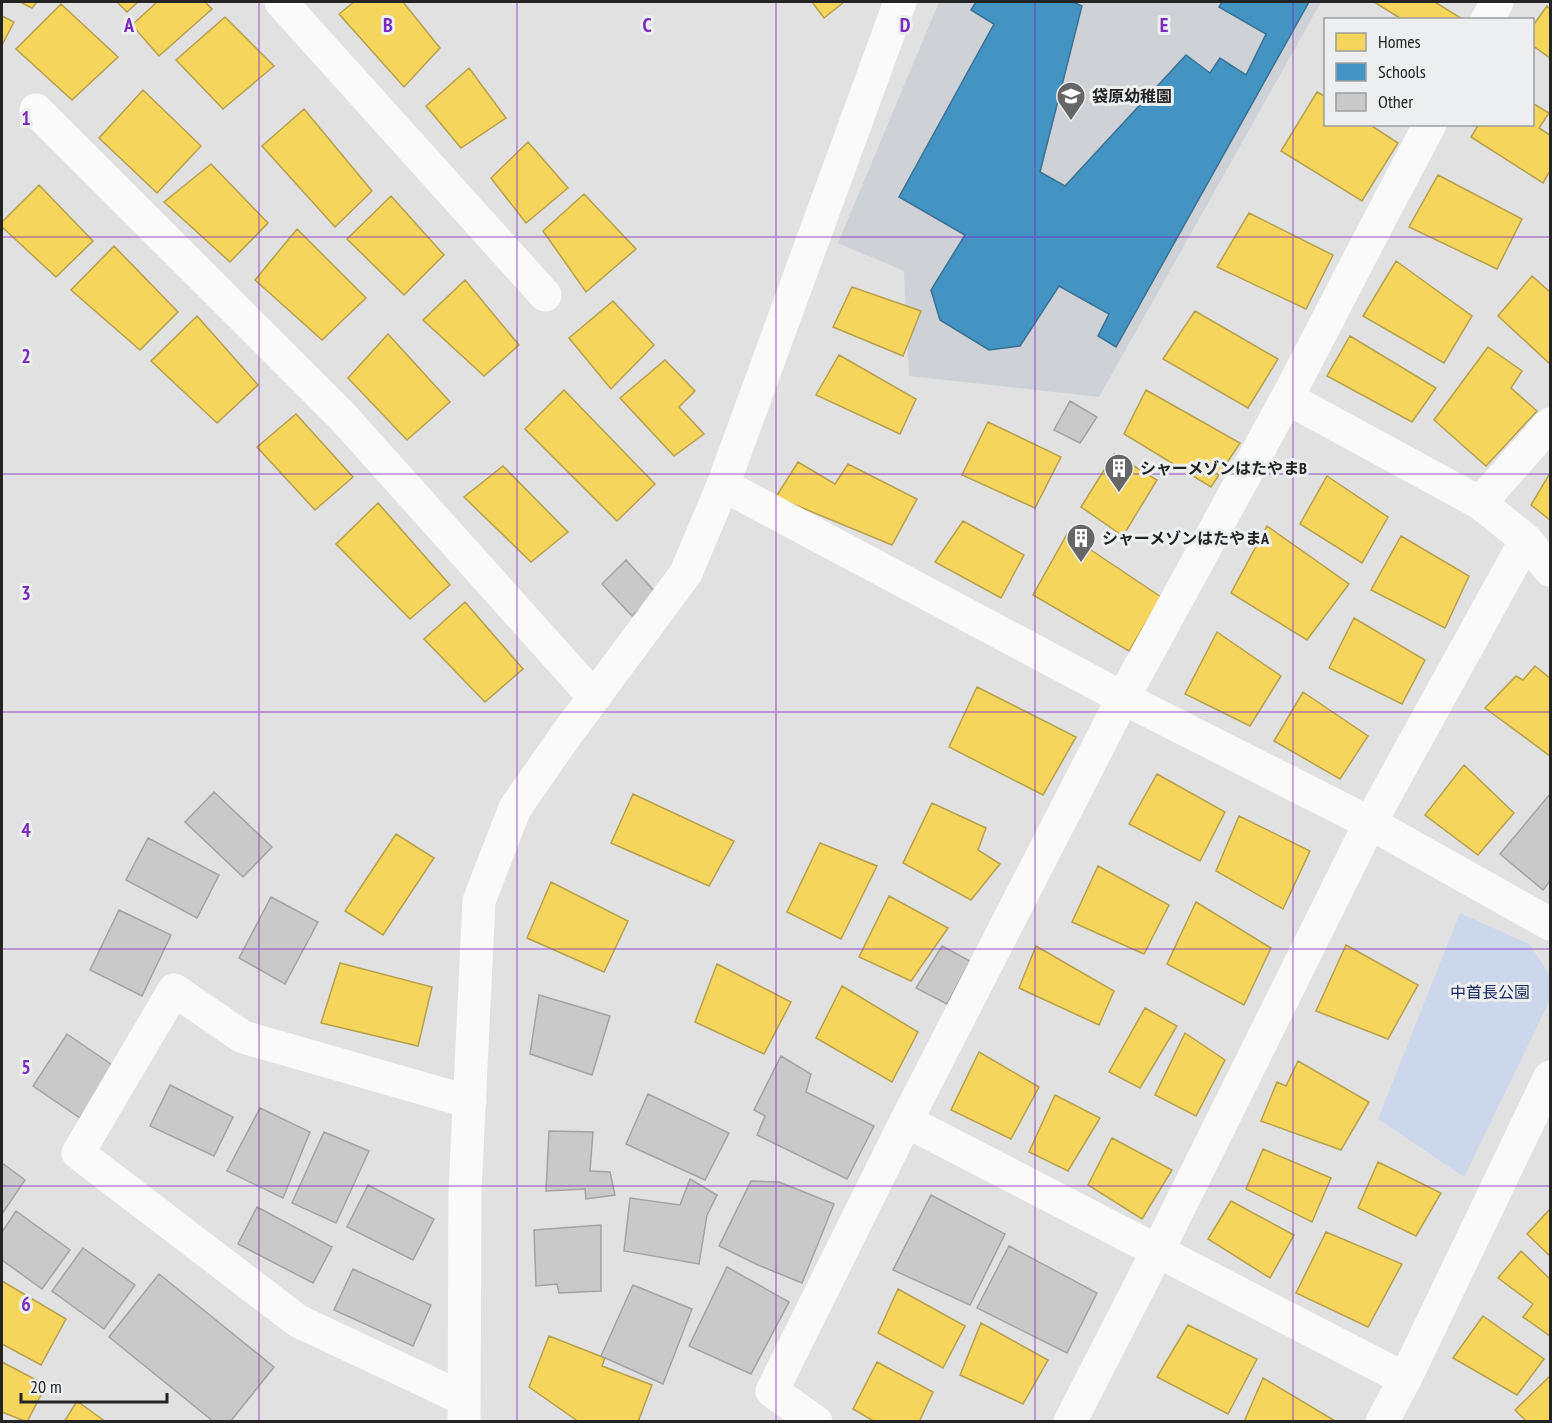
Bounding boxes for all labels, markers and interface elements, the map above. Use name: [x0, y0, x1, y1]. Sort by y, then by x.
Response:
text: A: [123, 12, 135, 38]
text: B: [383, 12, 393, 38]
text: C: [642, 12, 652, 38]
text: D: [900, 12, 911, 38]
text: E: [1160, 12, 1168, 38]
legend: [1324, 18, 1534, 126]
text: Homes: [1378, 30, 1421, 53]
text: Schools: [1378, 60, 1426, 83]
school or university icon: 袋原幼稚園: [1055, 80, 1087, 122]
place label: 袋原幼稚園: [1092, 86, 1172, 106]
text: Other: [1378, 90, 1413, 113]
text: 1: [21, 105, 31, 131]
text: 2: [21, 343, 31, 369]
building icon: シャーメゾンはたやまB: [1103, 452, 1135, 494]
place label: シャーメゾンはたやまB: [1140, 458, 1307, 478]
building icon: シャーメゾンはたやまA: [1065, 522, 1097, 564]
place label: シャーメゾンはたやまA: [1102, 528, 1270, 548]
text: 3: [21, 580, 31, 606]
text: 4: [21, 817, 31, 843]
park label: 中首長公園: [1450, 982, 1530, 1002]
text: 5: [21, 1054, 31, 1080]
text: 6: [21, 1291, 31, 1317]
scale bar: [21, 1366, 166, 1404]
text: 20 m: [30, 1375, 62, 1398]

